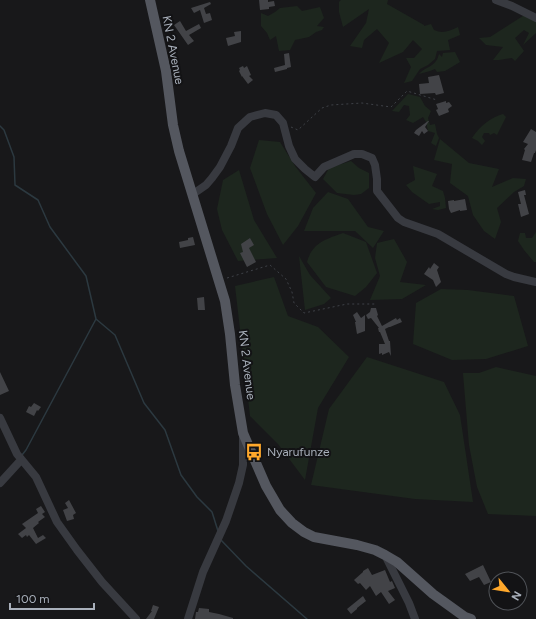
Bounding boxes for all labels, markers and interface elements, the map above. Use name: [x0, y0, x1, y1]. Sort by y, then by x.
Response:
street label: KN 2 Avenue: [159, 14, 187, 86]
street label: KN 2 Avenue: [236, 329, 258, 401]
bus stop icon: Nyarufunze: [244, 442, 264, 462]
place label: Nyarufunze: [267, 445, 330, 459]
north arrow: [488, 571, 528, 611]
scale bar: [10, 585, 94, 611]
text: N: [508, 589, 524, 603]
text: 100 m: [16, 592, 50, 606]

